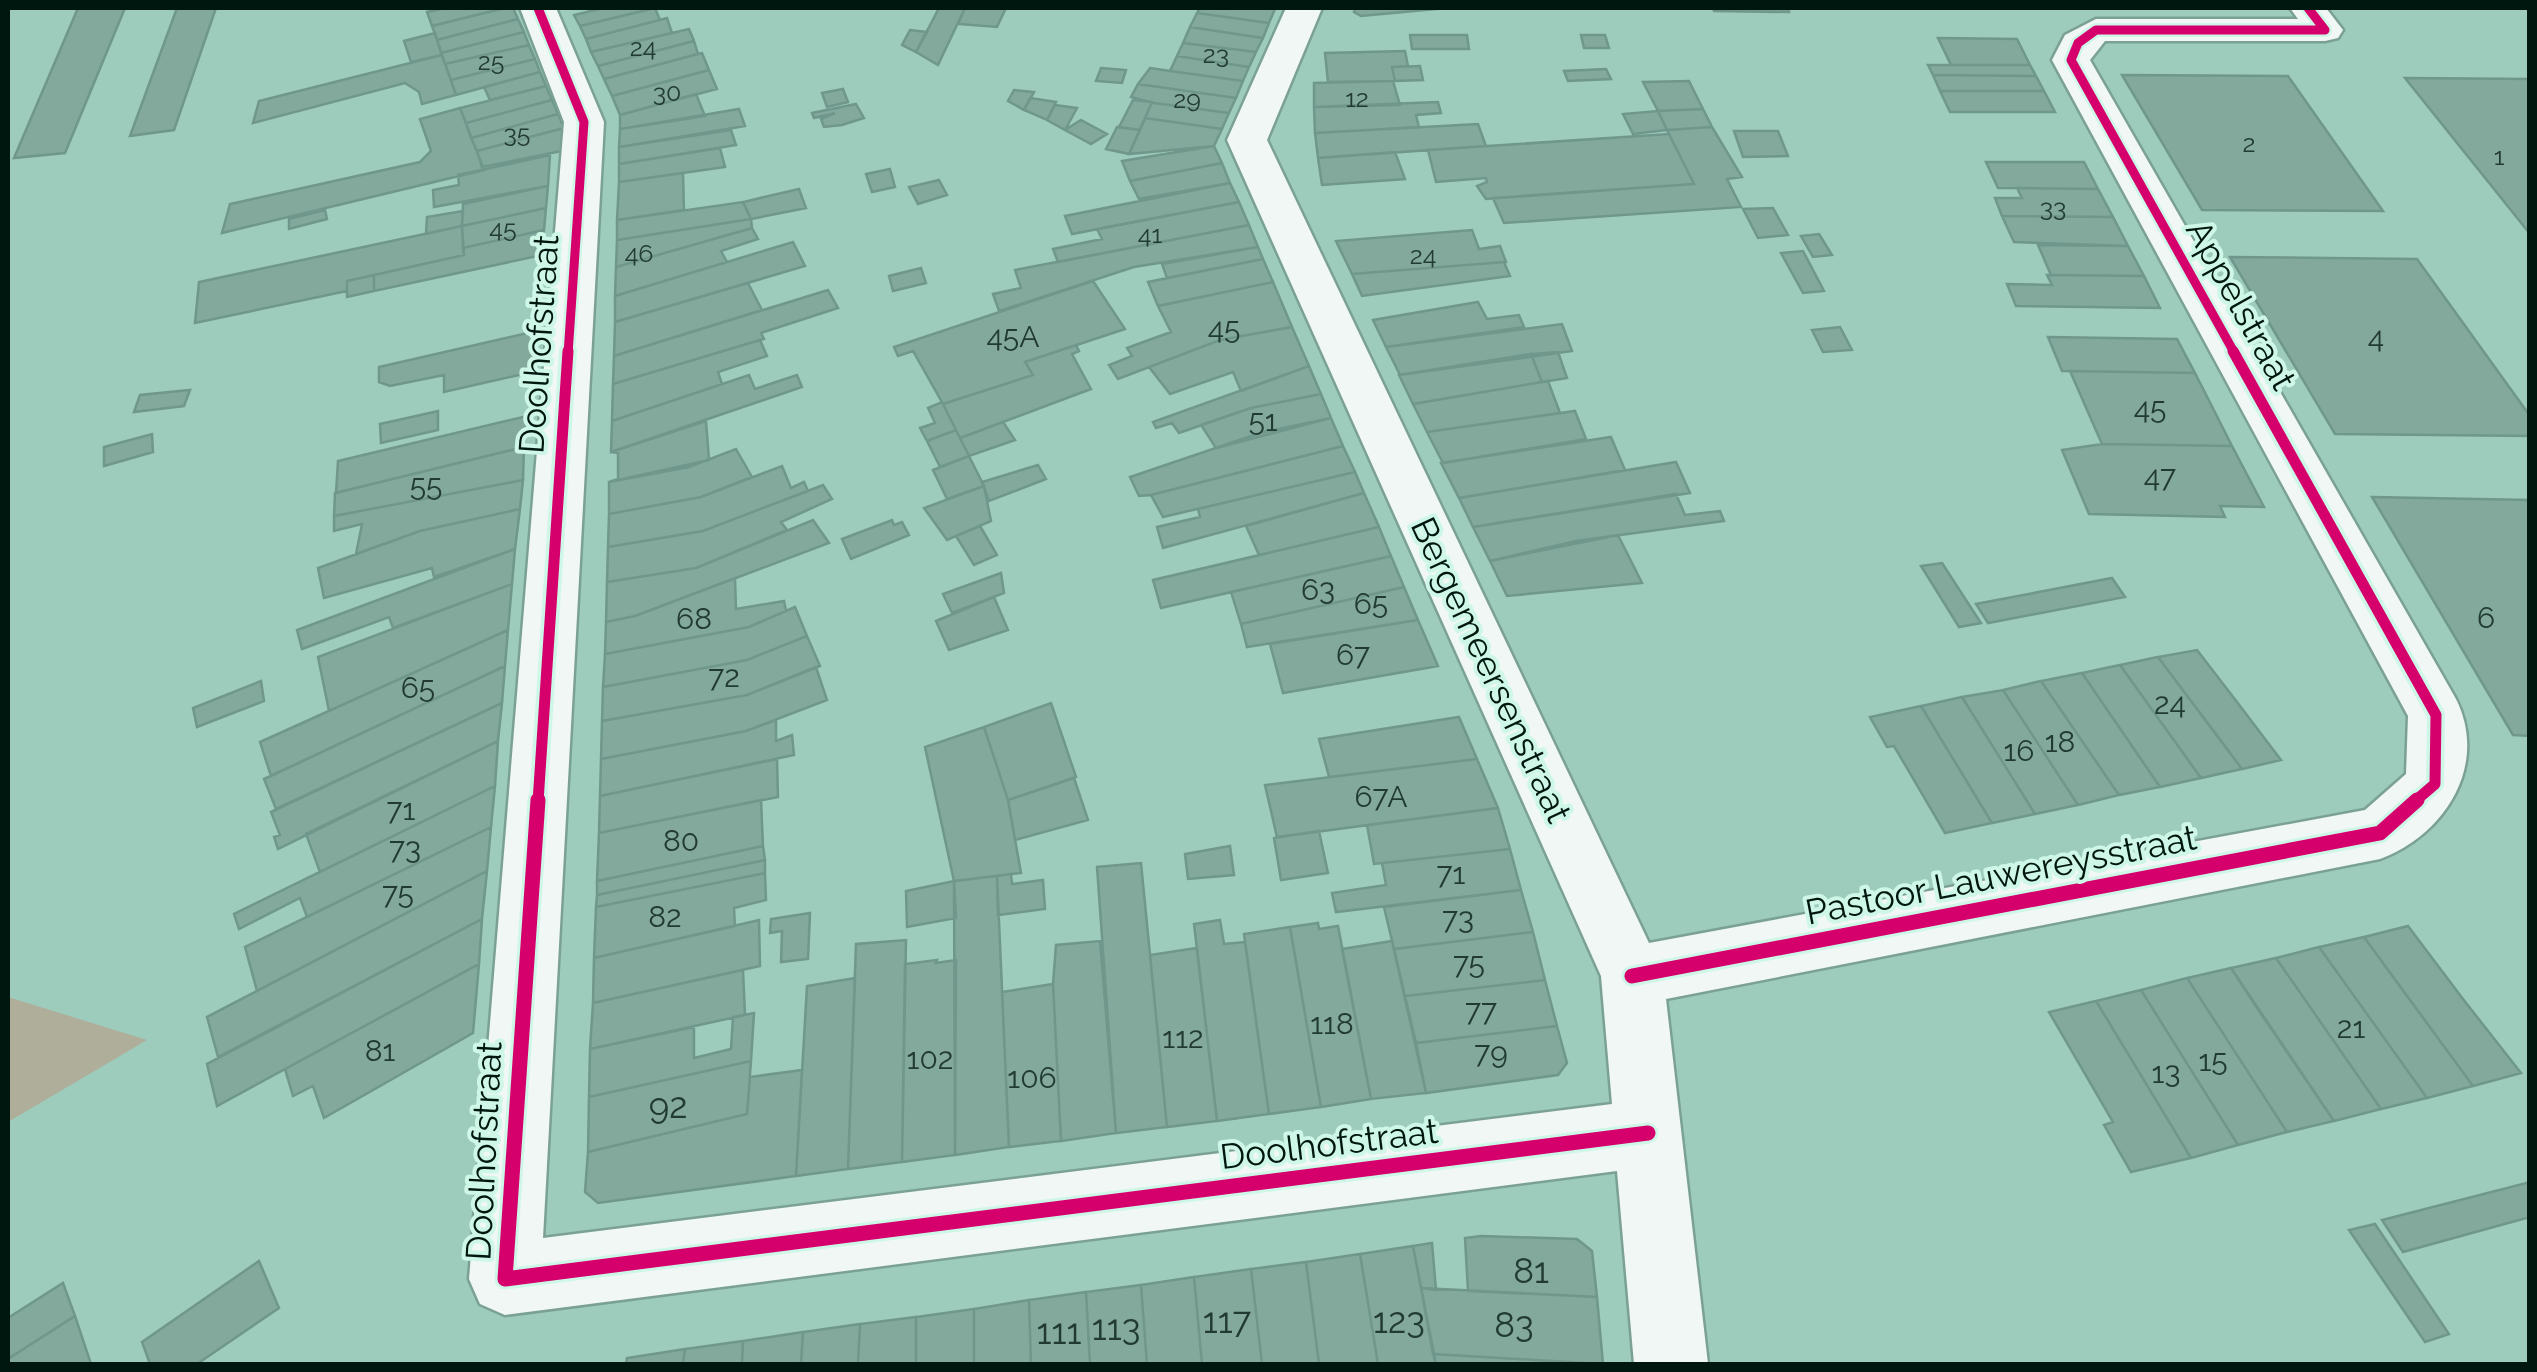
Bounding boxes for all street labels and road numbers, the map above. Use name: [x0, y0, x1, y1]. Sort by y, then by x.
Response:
street label: Appelstraat: [2178, 213, 2305, 397]
street label: Doolhofstraat: [510, 233, 567, 455]
street label: Bergemeersenstraat: [1403, 511, 1580, 829]
street label: Pastoor Lauwereysstraat: [1802, 816, 2200, 933]
street label: Doolhofstraat: [457, 1040, 510, 1262]
street label: Doolhofstraat: [1218, 1110, 1441, 1177]

